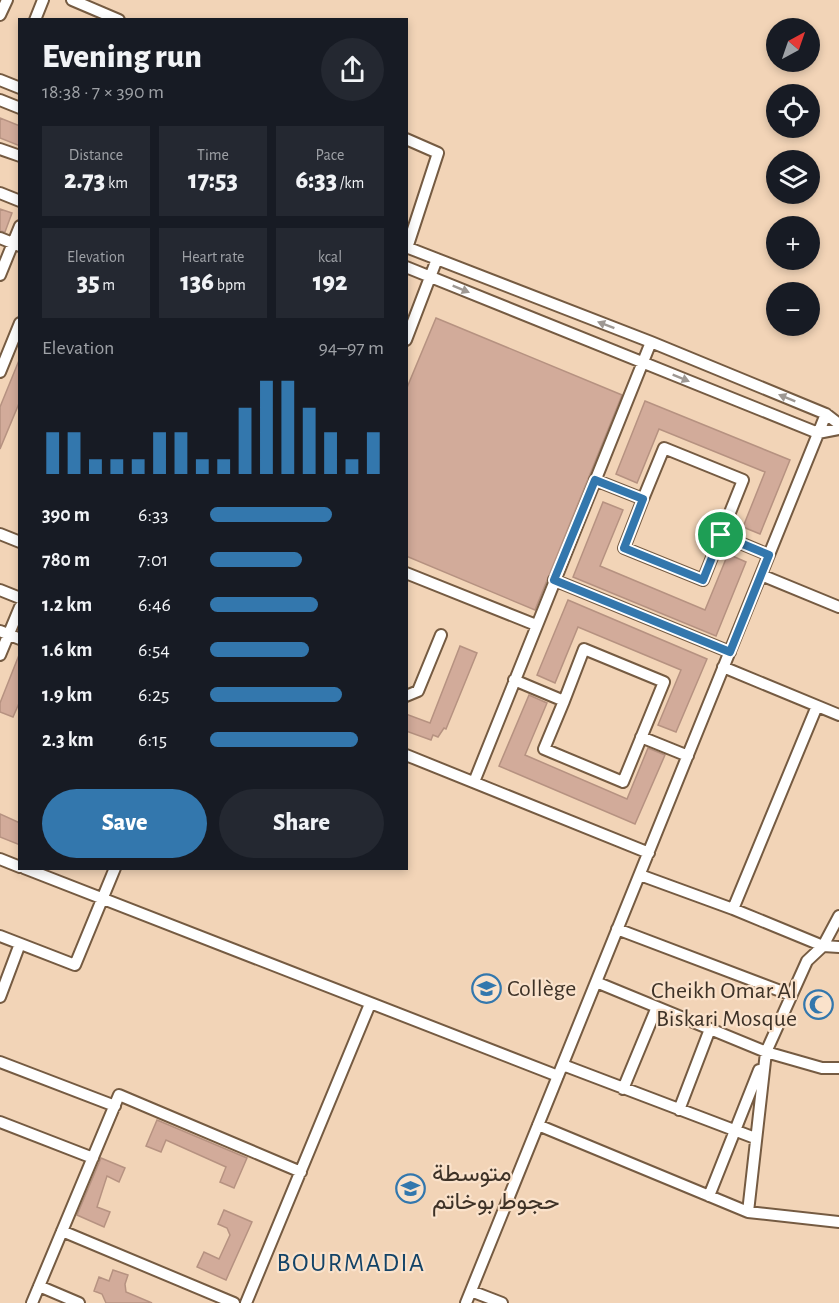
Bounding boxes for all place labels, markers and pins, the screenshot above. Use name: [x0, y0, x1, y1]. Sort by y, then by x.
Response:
pin: [695, 509, 746, 560]
school or university icon: Collège: [470, 973, 502, 1005]
place label: Collège: [507, 977, 576, 1001]
place label: Cheikh Omar Al Biskari Mosque: [651, 979, 797, 1031]
mosque icon: Cheikh Omar Al Biskari Mosque: [802, 989, 834, 1021]
place label: متوسطة حجوط بوخاتم: [432, 1162, 560, 1217]
school or university icon: متوسطة حجوط بوخاتم: [395, 1172, 427, 1204]

